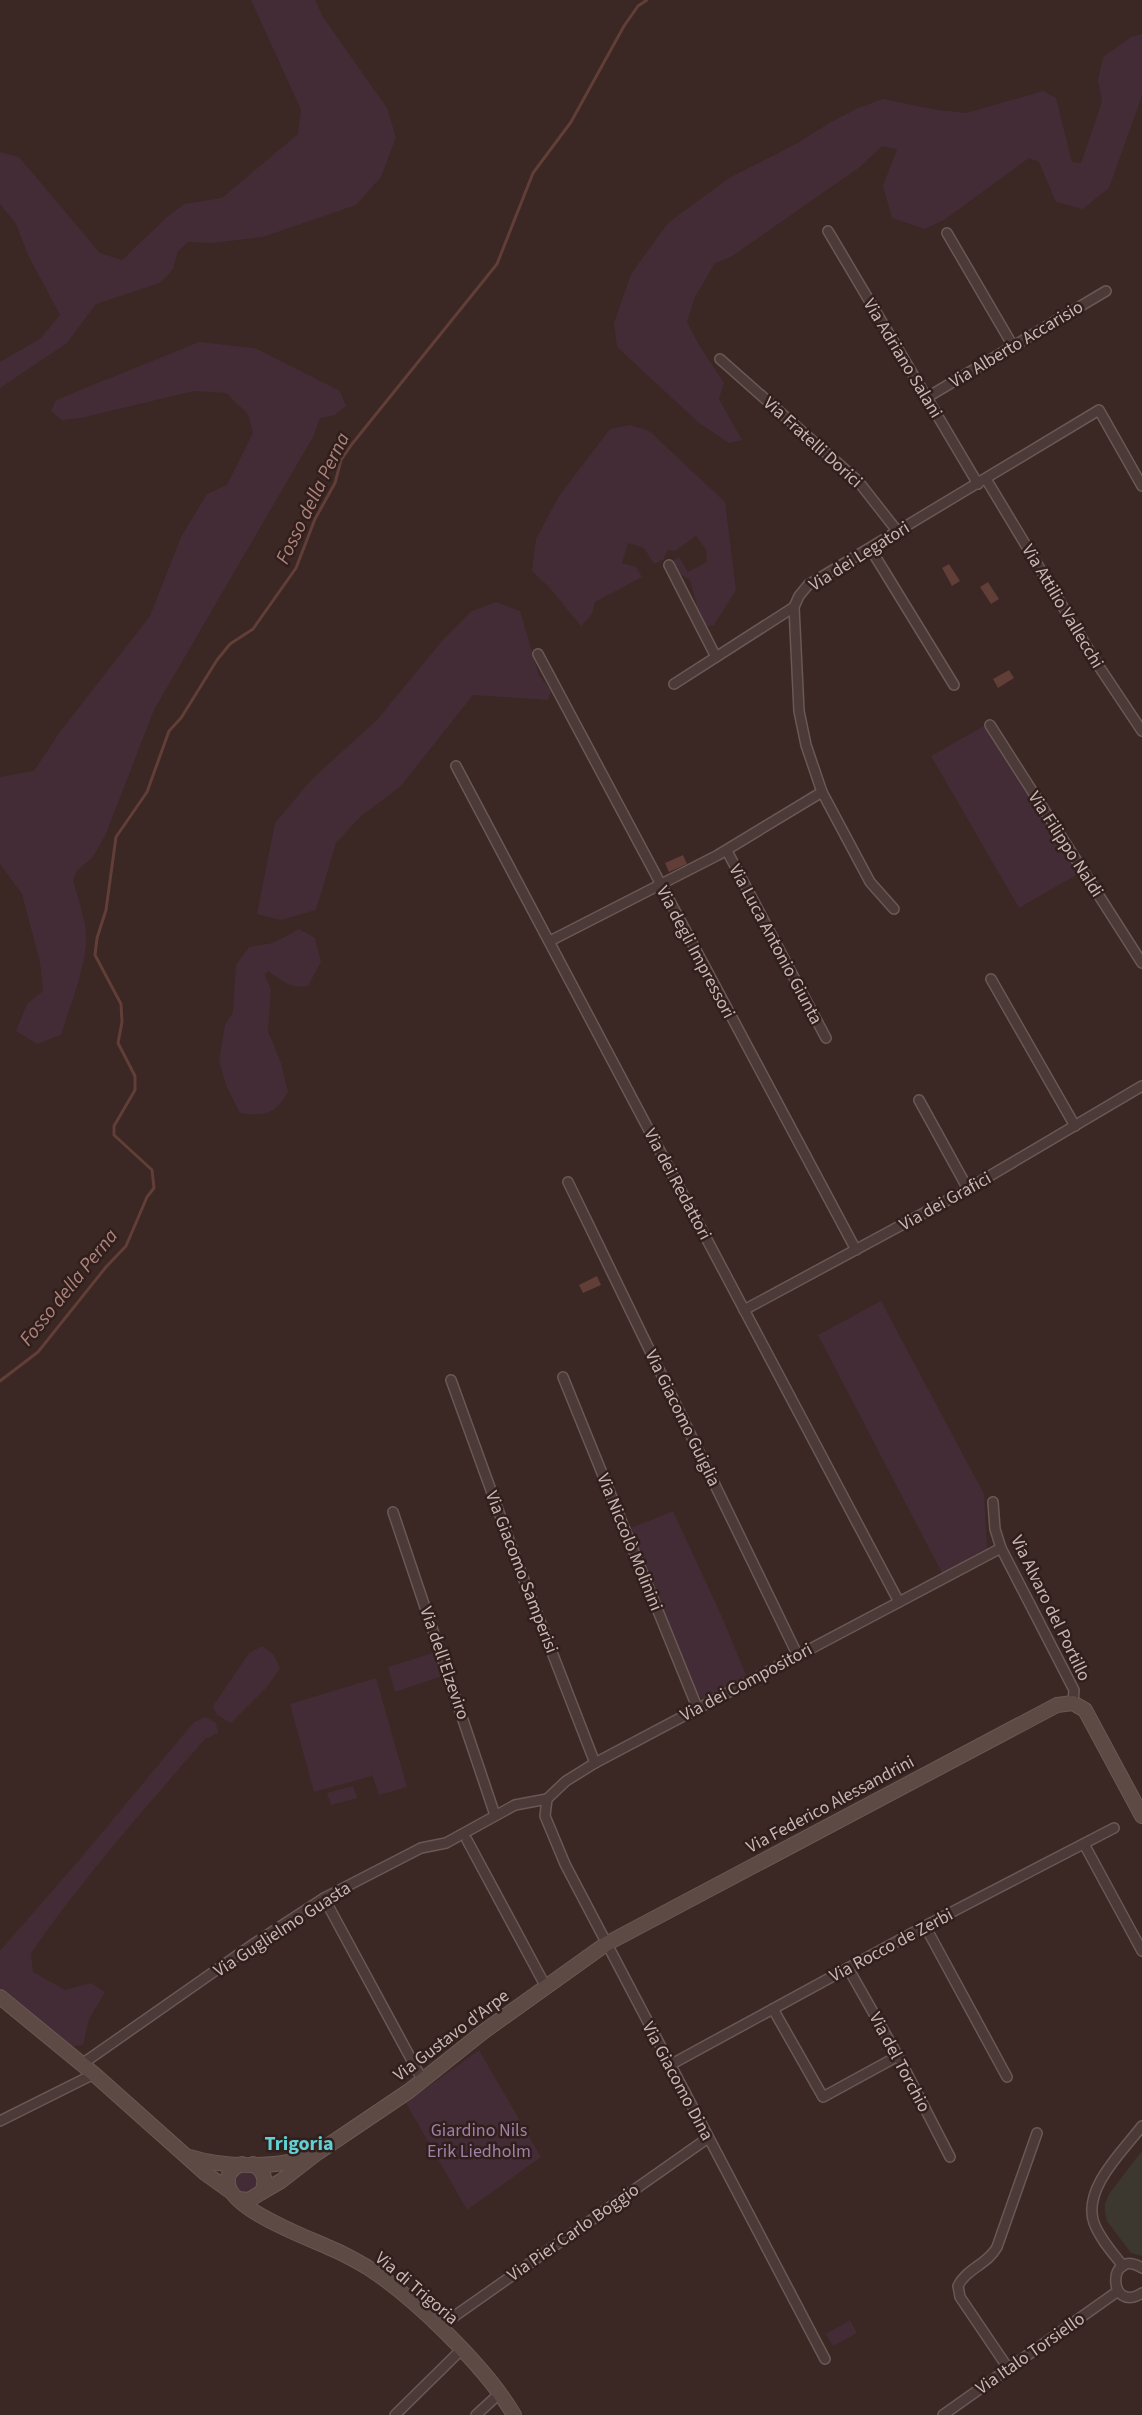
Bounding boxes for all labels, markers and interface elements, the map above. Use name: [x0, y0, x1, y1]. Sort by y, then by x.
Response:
street label: Via Adriano Salani: [857, 294, 948, 423]
street label: Via Alberto Accarisio: [945, 295, 1088, 394]
street label: Via Fratelli Dorici: [758, 391, 868, 494]
water label: Fosso della Perna: [269, 428, 357, 569]
street label: Via dei Legatori: [804, 515, 914, 597]
street label: Via Attilio Vallecchi: [1016, 539, 1110, 673]
street label: Via Filippo Naldi: [1022, 786, 1109, 902]
street label: Via Luca Antonio Giunta: [723, 860, 828, 1029]
street label: Via degli Impressori: [650, 881, 741, 1023]
street label: Via dei Redattori: [638, 1124, 717, 1244]
street label: Via dei Grafici: [895, 1166, 996, 1237]
water label: Fosso della Perna: [13, 1223, 125, 1352]
street label: Via Giacomo Guiglia: [639, 1346, 727, 1491]
street label: Via Niccolò Molinini: [591, 1470, 669, 1615]
street label: Via Giacomo Samperisi: [479, 1487, 564, 1657]
street label: Via Alvaro del Portillo: [1004, 1531, 1097, 1685]
street label: Via dell'Elzeviro: [413, 1603, 476, 1723]
street label: Via dei Compositori: [676, 1637, 817, 1728]
street label: Via Federico Alessandrini: [742, 1750, 919, 1859]
street label: Via Guglielmo Guasta: [209, 1876, 356, 1983]
street label: Via Rocco de Zerbi: [825, 1902, 957, 1989]
street label: Via Gustavo d'Arpe: [388, 1983, 515, 2087]
street label: Via del Torchio: [863, 2008, 936, 2117]
street label: Via Giacomo Dina: [636, 2017, 719, 2145]
park label: Giardino Nils Erik Liedholm: [427, 2118, 531, 2164]
district label: Trigoria: [264, 2130, 334, 2158]
street label: Via Pier Carlo Boggio: [502, 2177, 644, 2287]
street label: Via di Trigoria: [369, 2246, 464, 2331]
street label: Via Italo Torsiello: [971, 2306, 1090, 2400]

